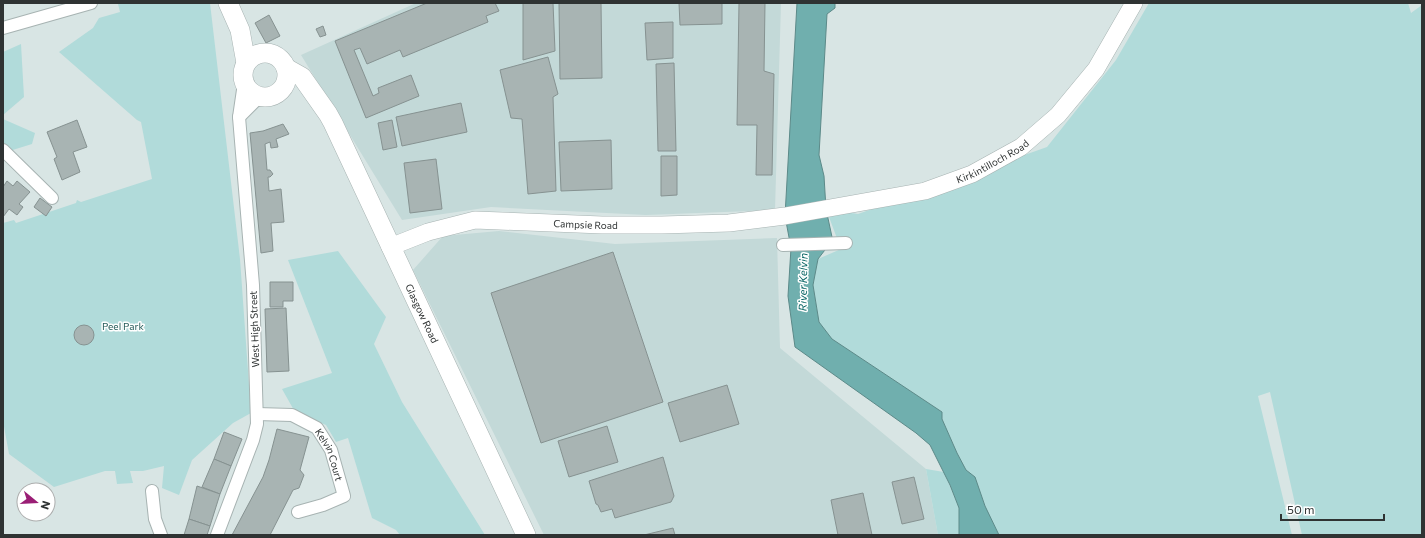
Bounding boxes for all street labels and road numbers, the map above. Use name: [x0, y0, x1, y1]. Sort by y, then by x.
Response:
street label: Kirkintilloch Road: [954, 137, 1031, 185]
street label: Campsie Road: [553, 217, 618, 231]
street label: Glasgow Road: [403, 282, 441, 345]
street label: West High Street: [247, 290, 261, 368]
street label: Kelvin Court: [313, 426, 345, 482]

